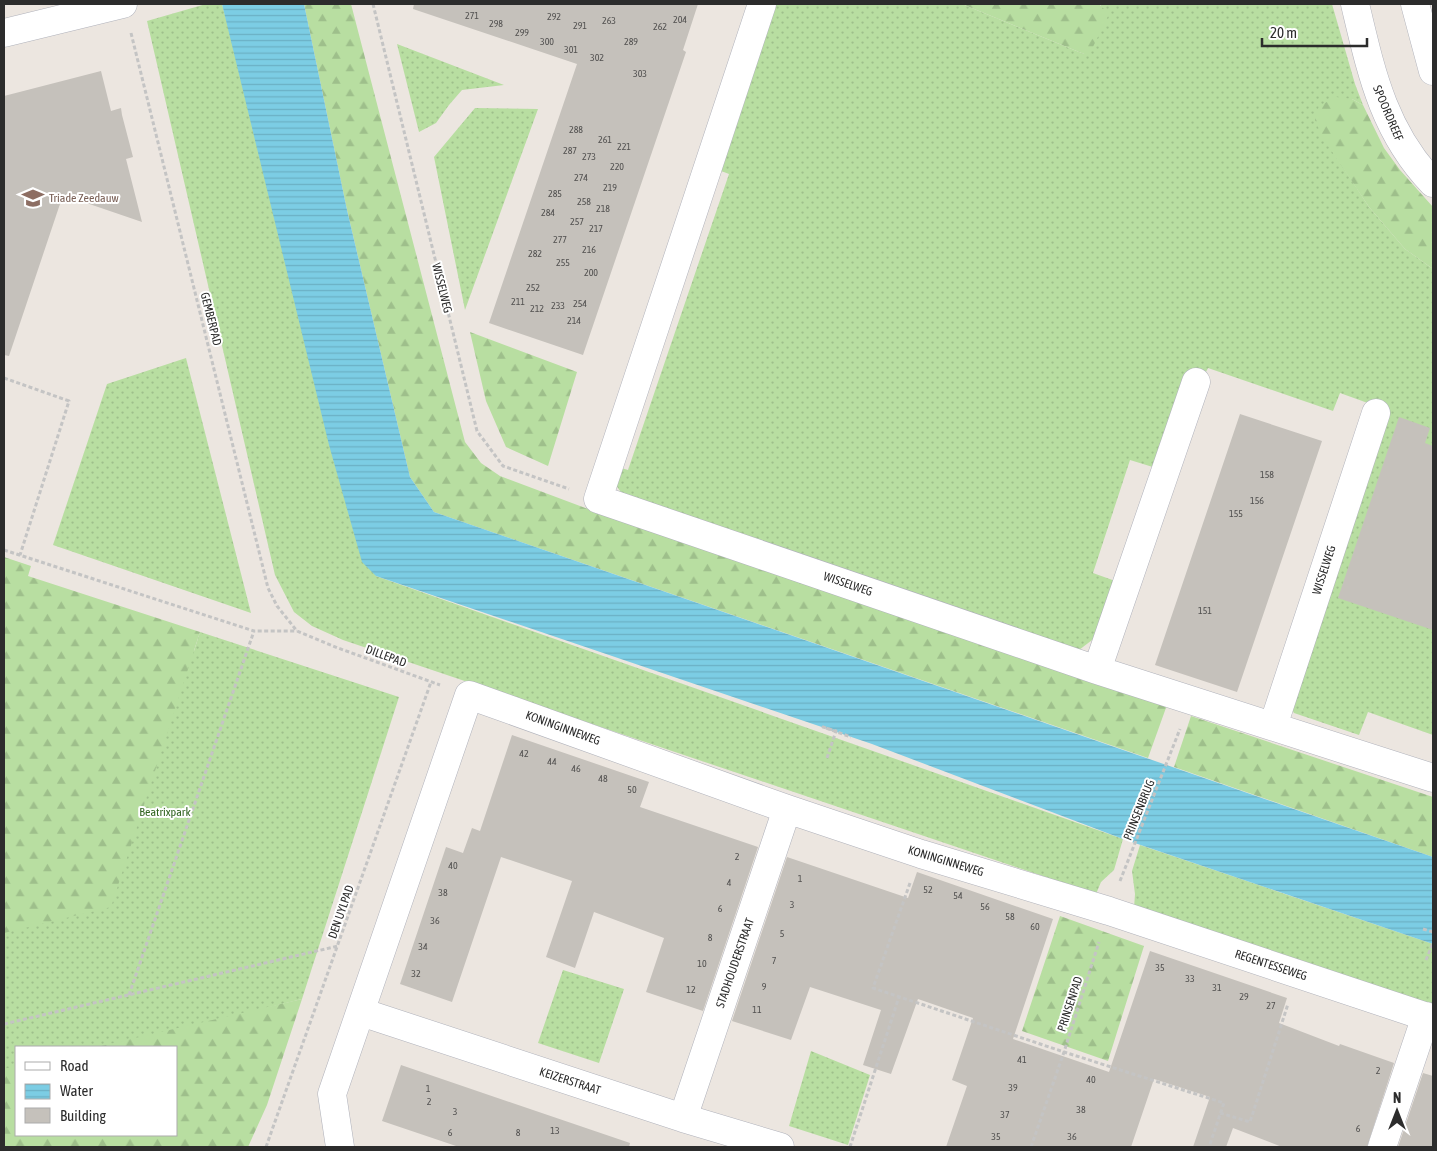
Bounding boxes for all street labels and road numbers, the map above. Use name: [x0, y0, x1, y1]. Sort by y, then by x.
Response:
street label: SPOORDREEF: [1370, 83, 1406, 143]
street label: WISSELWEG: [429, 262, 455, 314]
street label: GEMBERPAD: [198, 291, 224, 347]
street label: WISSELWEG: [1309, 544, 1339, 596]
street label: WISSELWEG: [822, 569, 874, 599]
street label: DILLEPAD: [364, 642, 408, 670]
street label: KONINGINNEWEG: [524, 708, 602, 748]
street label: PRINSENBRUG: [1120, 778, 1158, 842]
street label: KONINGINNEWEG: [906, 843, 986, 879]
street label: DEN UYLPAD: [325, 883, 357, 941]
street label: STADHOUDERSTRAAT: [713, 916, 757, 1010]
street label: REGENTESSEWEG: [1233, 947, 1309, 983]
street label: PRINSENPAD: [1054, 974, 1086, 1033]
street label: KEIZERSTRAAT: [538, 1065, 603, 1098]

